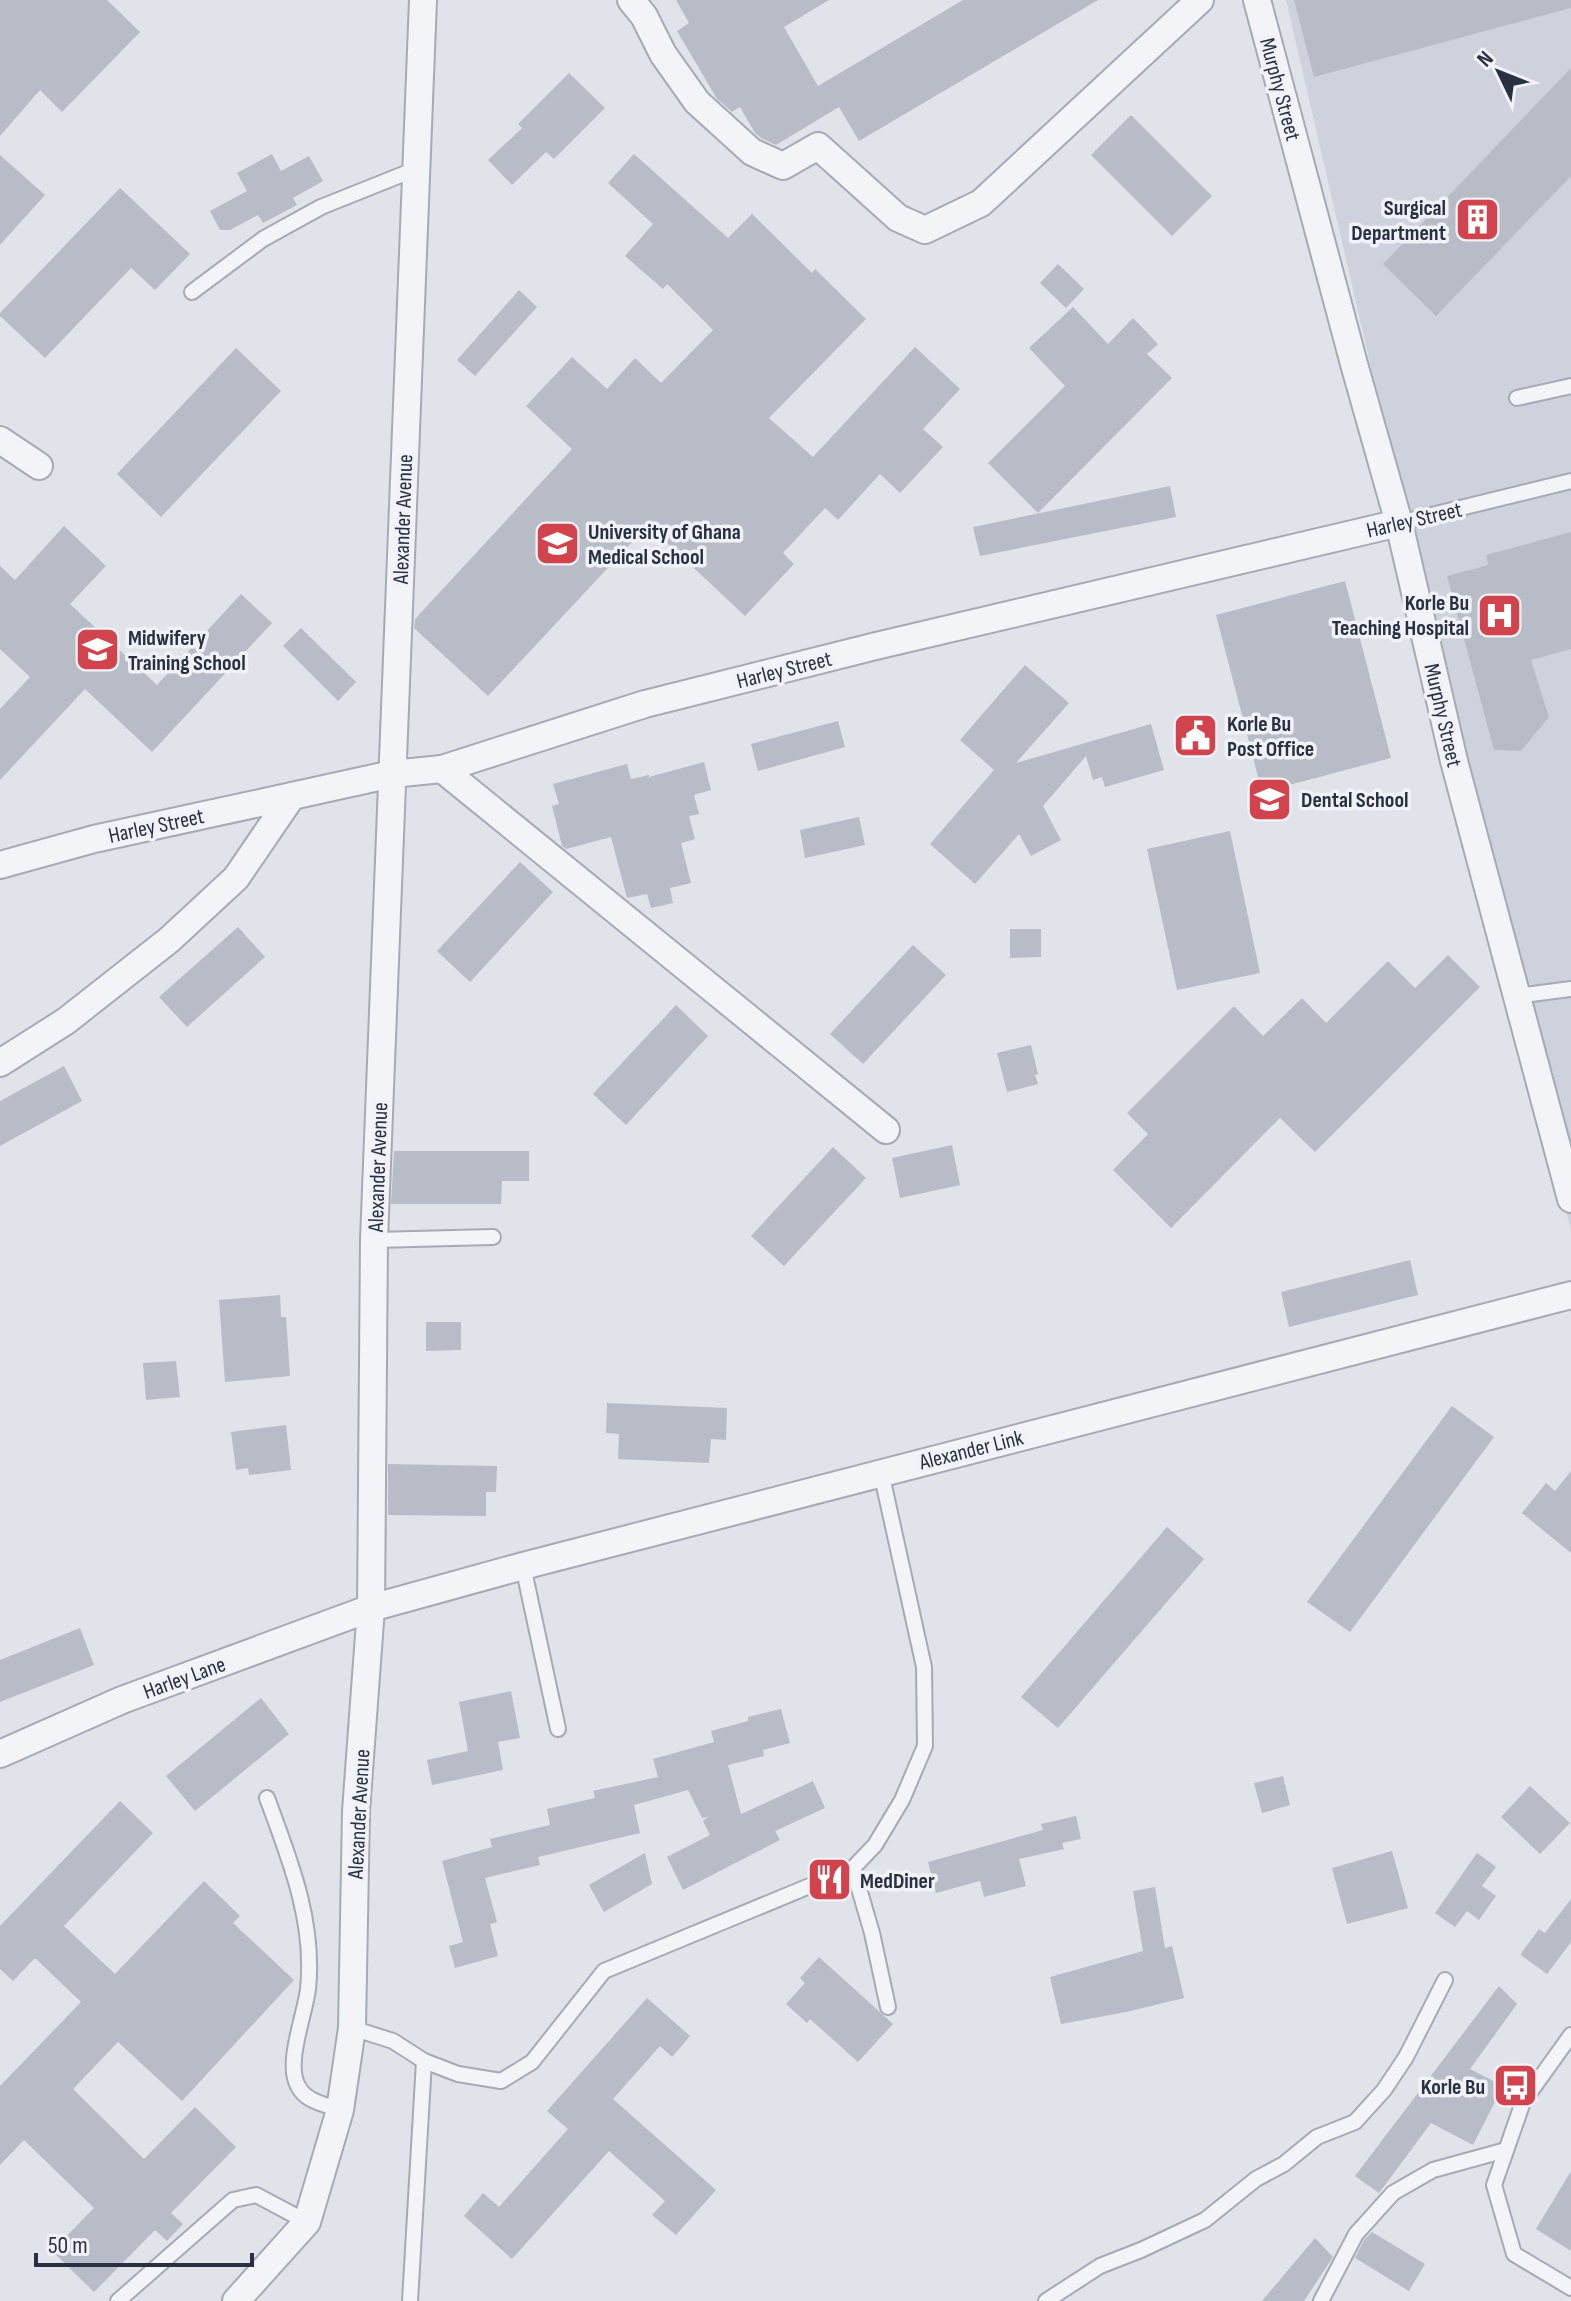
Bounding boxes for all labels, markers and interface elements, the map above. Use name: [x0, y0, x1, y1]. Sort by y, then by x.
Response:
north arrow: [1459, 32, 1539, 112]
street label: Murphy Street: [1253, 35, 1306, 144]
text: N: [1472, 46, 1499, 73]
place label: Surgical Department: [1351, 195, 1446, 247]
building icon: Surgical Department: [1453, 196, 1501, 244]
street label: Alexander Avenue: [388, 454, 419, 585]
street label: Harley Street: [1364, 496, 1465, 545]
place label: University of Ghana Medical School: [588, 519, 741, 571]
school or university icon: University of Ghana Medical School: [533, 520, 581, 568]
place label: Korle Bu Teaching Hospital: [1332, 590, 1469, 642]
hospital icon: Korle Bu Teaching Hospital: [1476, 591, 1524, 639]
place label: Midwifery Training School: [128, 625, 246, 677]
school or university icon: Midwifery Training School: [73, 626, 121, 674]
street label: Harley Street: [734, 646, 835, 695]
street label: Murphy Street: [1418, 661, 1468, 770]
place label: Korle Bu Post Office: [1227, 711, 1314, 763]
public building icon: Korle Bu Post Office: [1172, 712, 1220, 760]
school or university icon: Dental School: [1246, 775, 1294, 823]
place label: Dental School: [1301, 787, 1408, 814]
street label: Harley Street: [106, 803, 207, 850]
street label: Alexander Avenue: [363, 1102, 394, 1233]
street label: Alexander Link: [916, 1424, 1027, 1477]
street label: Harley Lane: [140, 1651, 229, 1706]
street label: Alexander Avenue: [343, 1748, 376, 1881]
restaurant icon: MedDiner: [805, 1856, 853, 1904]
place label: MedDiner: [860, 1868, 935, 1895]
bus stop icon: Korle Bu: [1492, 2062, 1540, 2110]
place label: Korle Bu: [1421, 2074, 1485, 2101]
scale bar: [36, 2217, 252, 2267]
text: 50 m: [48, 2231, 88, 2260]

